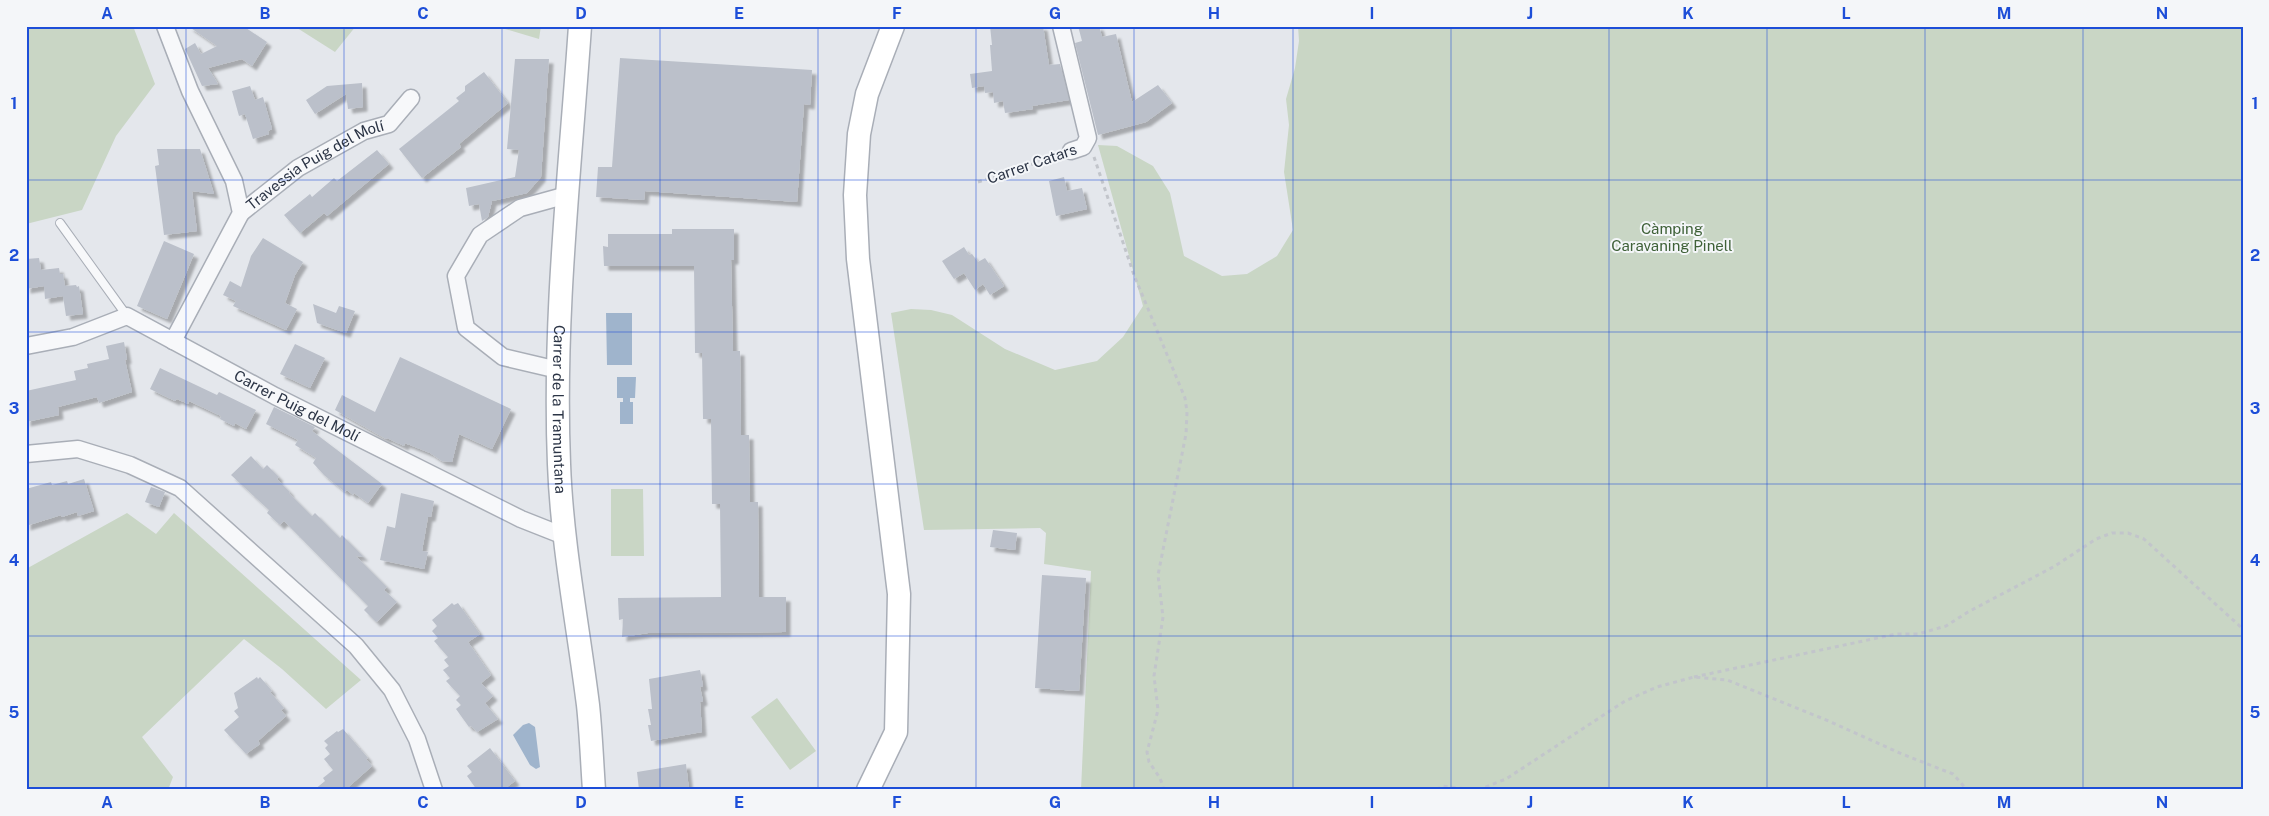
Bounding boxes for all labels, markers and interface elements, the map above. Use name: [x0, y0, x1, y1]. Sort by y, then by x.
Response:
text: A: [101, 4, 113, 23]
text: B: [260, 4, 271, 23]
text: C: [417, 4, 429, 23]
text: D: [575, 4, 587, 23]
text: E: [734, 4, 744, 23]
text: F: [892, 4, 902, 23]
text: G: [1049, 4, 1061, 23]
text: H: [1208, 4, 1220, 23]
text: I: [1370, 4, 1374, 23]
text: J: [1527, 4, 1533, 23]
text: K: [1682, 4, 1694, 23]
text: L: [1841, 4, 1851, 23]
text: M: [1997, 4, 2011, 23]
text: N: [2156, 4, 2168, 23]
text: 1: [11, 94, 17, 113]
text: 1: [2252, 94, 2258, 113]
street label: Travessia Puig del Molí: [243, 117, 386, 213]
street label: Carrer Catars: [985, 140, 1079, 187]
park label: Càmping Caravaning Pinell: [1611, 220, 1733, 254]
text: 2: [9, 246, 19, 265]
text: 2: [2250, 246, 2260, 265]
street label: Carrer de la Tramuntana: [550, 325, 570, 494]
street label: Carrer Puig del Molí: [231, 367, 363, 445]
text: 3: [9, 399, 19, 418]
text: 3: [2250, 399, 2260, 418]
text: 4: [9, 551, 20, 570]
text: 4: [2250, 551, 2261, 570]
text: 5: [9, 703, 20, 722]
text: 5: [2250, 703, 2261, 722]
text: A: [101, 793, 113, 812]
text: B: [260, 793, 271, 812]
text: C: [417, 793, 429, 812]
text: D: [575, 793, 587, 812]
text: E: [734, 793, 744, 812]
text: F: [892, 793, 902, 812]
text: G: [1049, 793, 1061, 812]
text: H: [1208, 793, 1220, 812]
text: I: [1370, 793, 1374, 812]
text: J: [1527, 793, 1533, 812]
text: K: [1682, 793, 1694, 812]
text: L: [1841, 793, 1851, 812]
text: M: [1997, 793, 2011, 812]
text: N: [2156, 793, 2168, 812]

